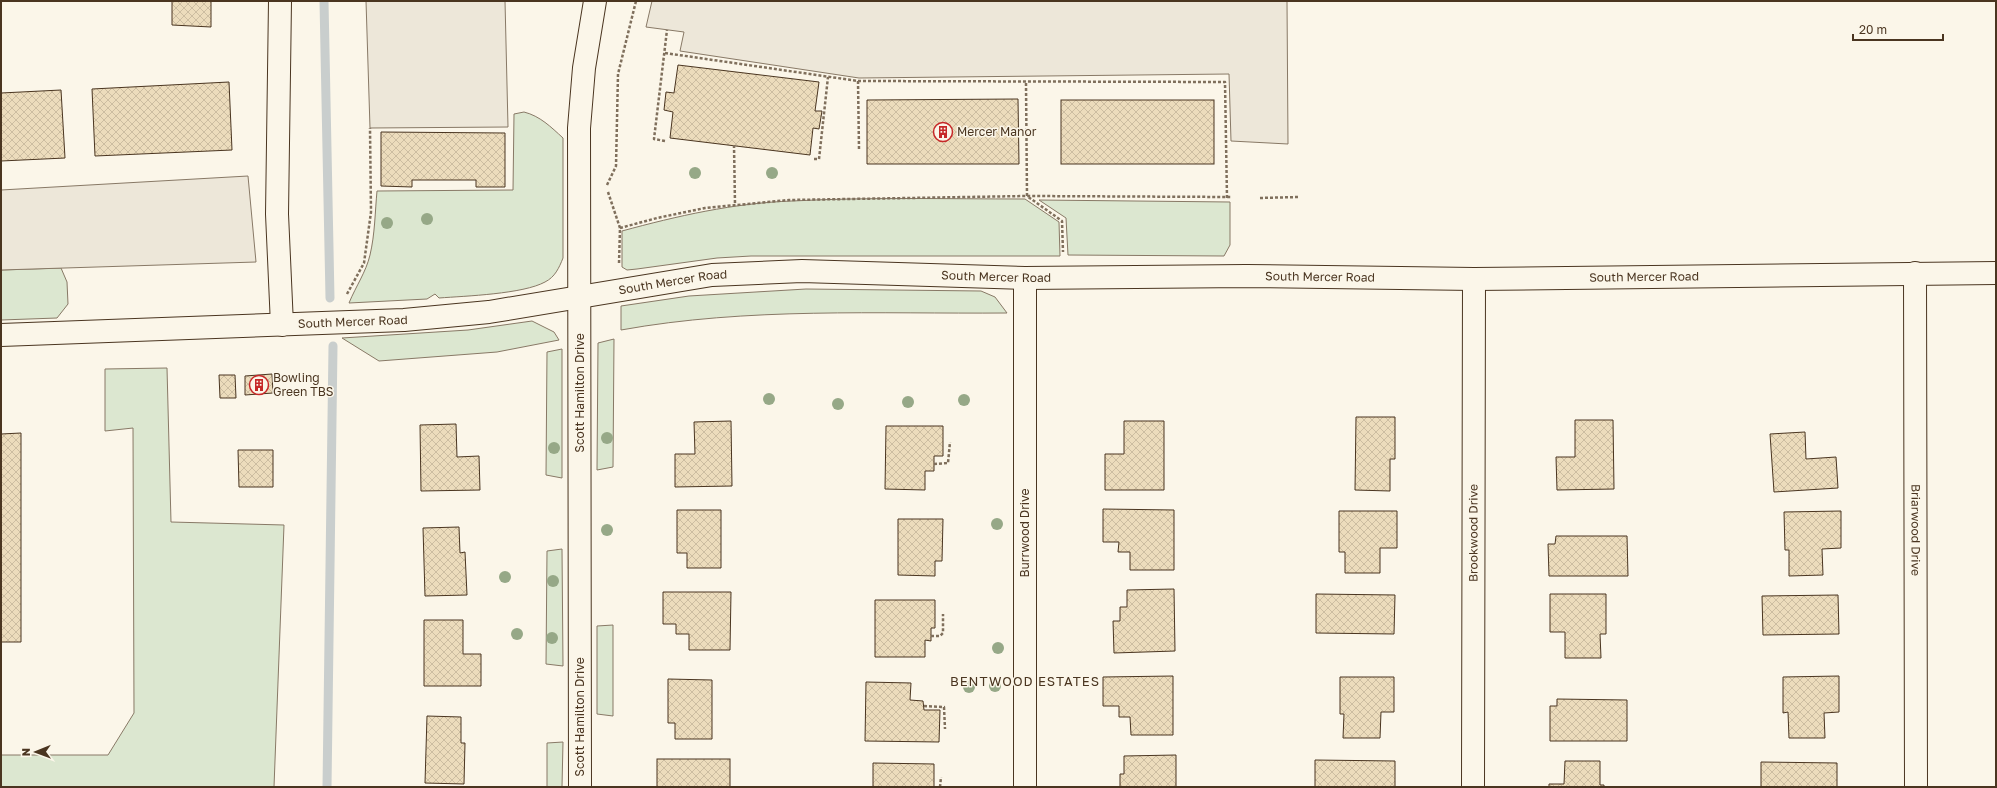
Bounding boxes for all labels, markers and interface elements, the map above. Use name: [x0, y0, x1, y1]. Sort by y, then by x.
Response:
scale bar: [1853, 16, 1943, 42]
text: 20 m: [1859, 22, 1887, 37]
building icon: Mercer Manor: [932, 121, 954, 143]
place label: Mercer Manor: [957, 124, 1037, 139]
street label: South Mercer Road: [617, 266, 728, 297]
street label: South Mercer Road: [941, 267, 1051, 285]
street label: South Mercer Road: [1265, 268, 1375, 285]
street label: South Mercer Road: [1589, 268, 1699, 285]
street label: South Mercer Road: [298, 312, 408, 331]
street label: Scott Hamilton Drive: [572, 333, 587, 453]
place label: Bowling Green TBS: [273, 370, 334, 399]
building icon: Bowling Green TBS: [248, 374, 270, 396]
street label: Brookwood Drive: [1465, 484, 1481, 582]
street label: Briarwood Drive: [1908, 484, 1924, 576]
street label: Burrwood Drive: [1017, 488, 1032, 578]
street label: Scott Hamilton Drive: [572, 657, 587, 777]
district label: BENTWOOD ESTATES: [950, 673, 1100, 689]
north arrow: [16, 732, 56, 772]
text: N: [19, 748, 32, 756]

